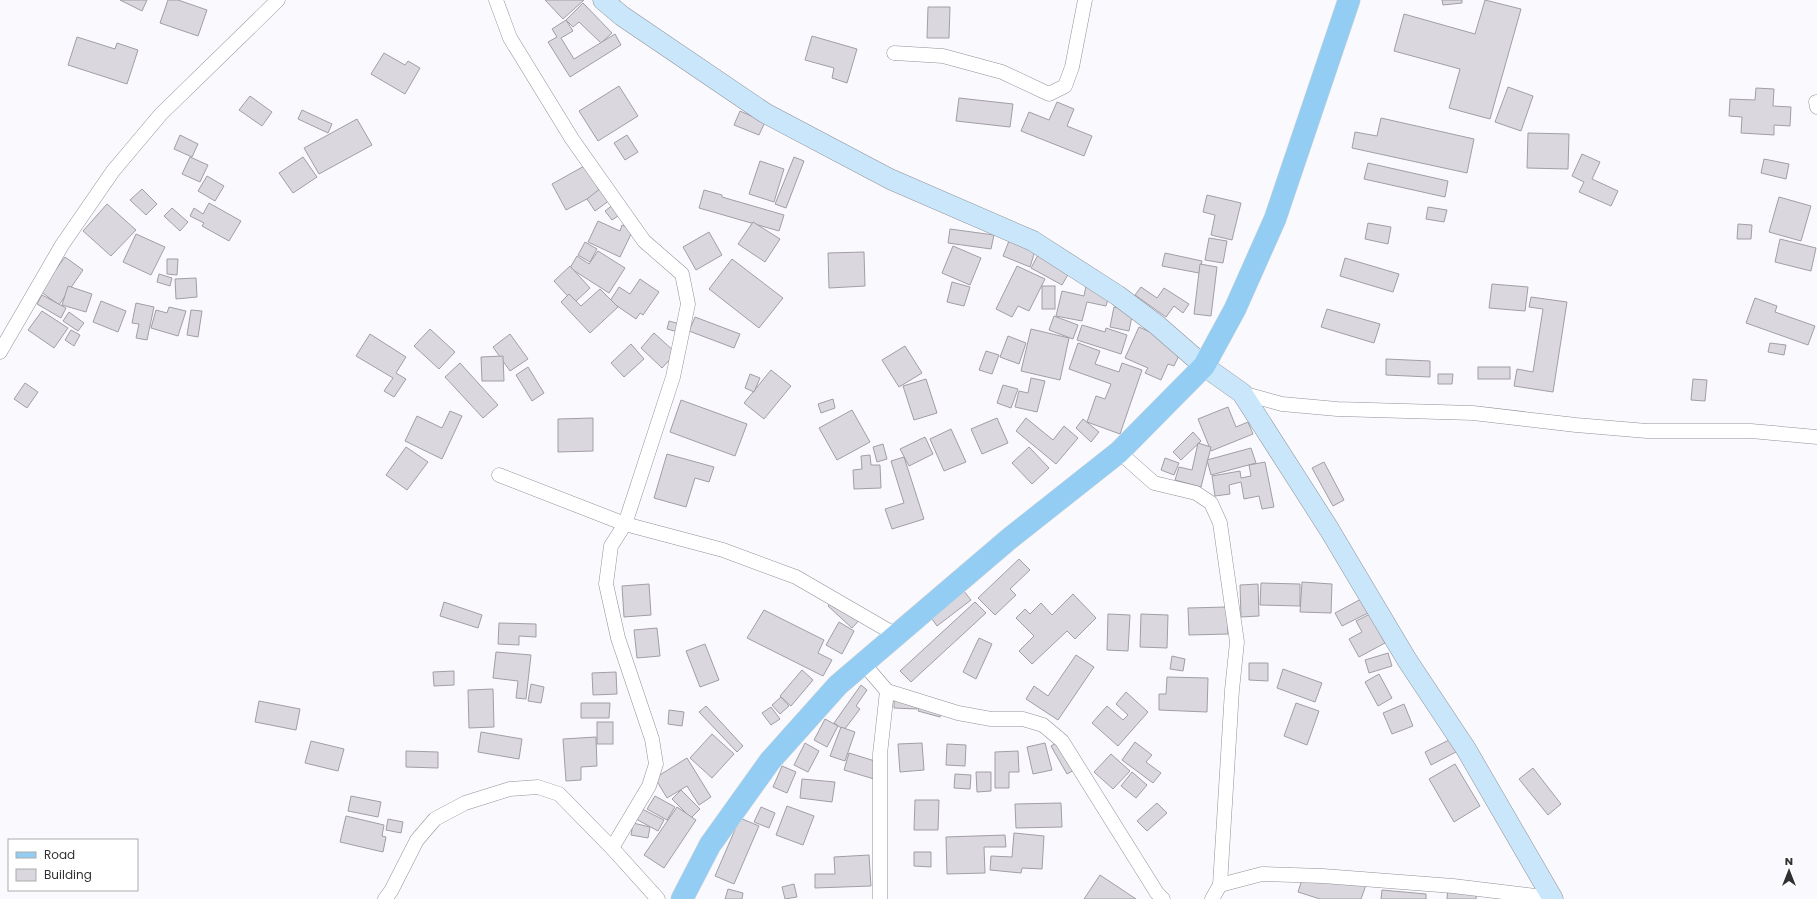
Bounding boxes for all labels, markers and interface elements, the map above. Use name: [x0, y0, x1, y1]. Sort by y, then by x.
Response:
legend: [8, 839, 138, 891]
text: Road: [44, 846, 75, 863]
north arrow: [1769, 851, 1809, 891]
text: N: [1785, 853, 1793, 869]
text: Building: [44, 866, 92, 883]

